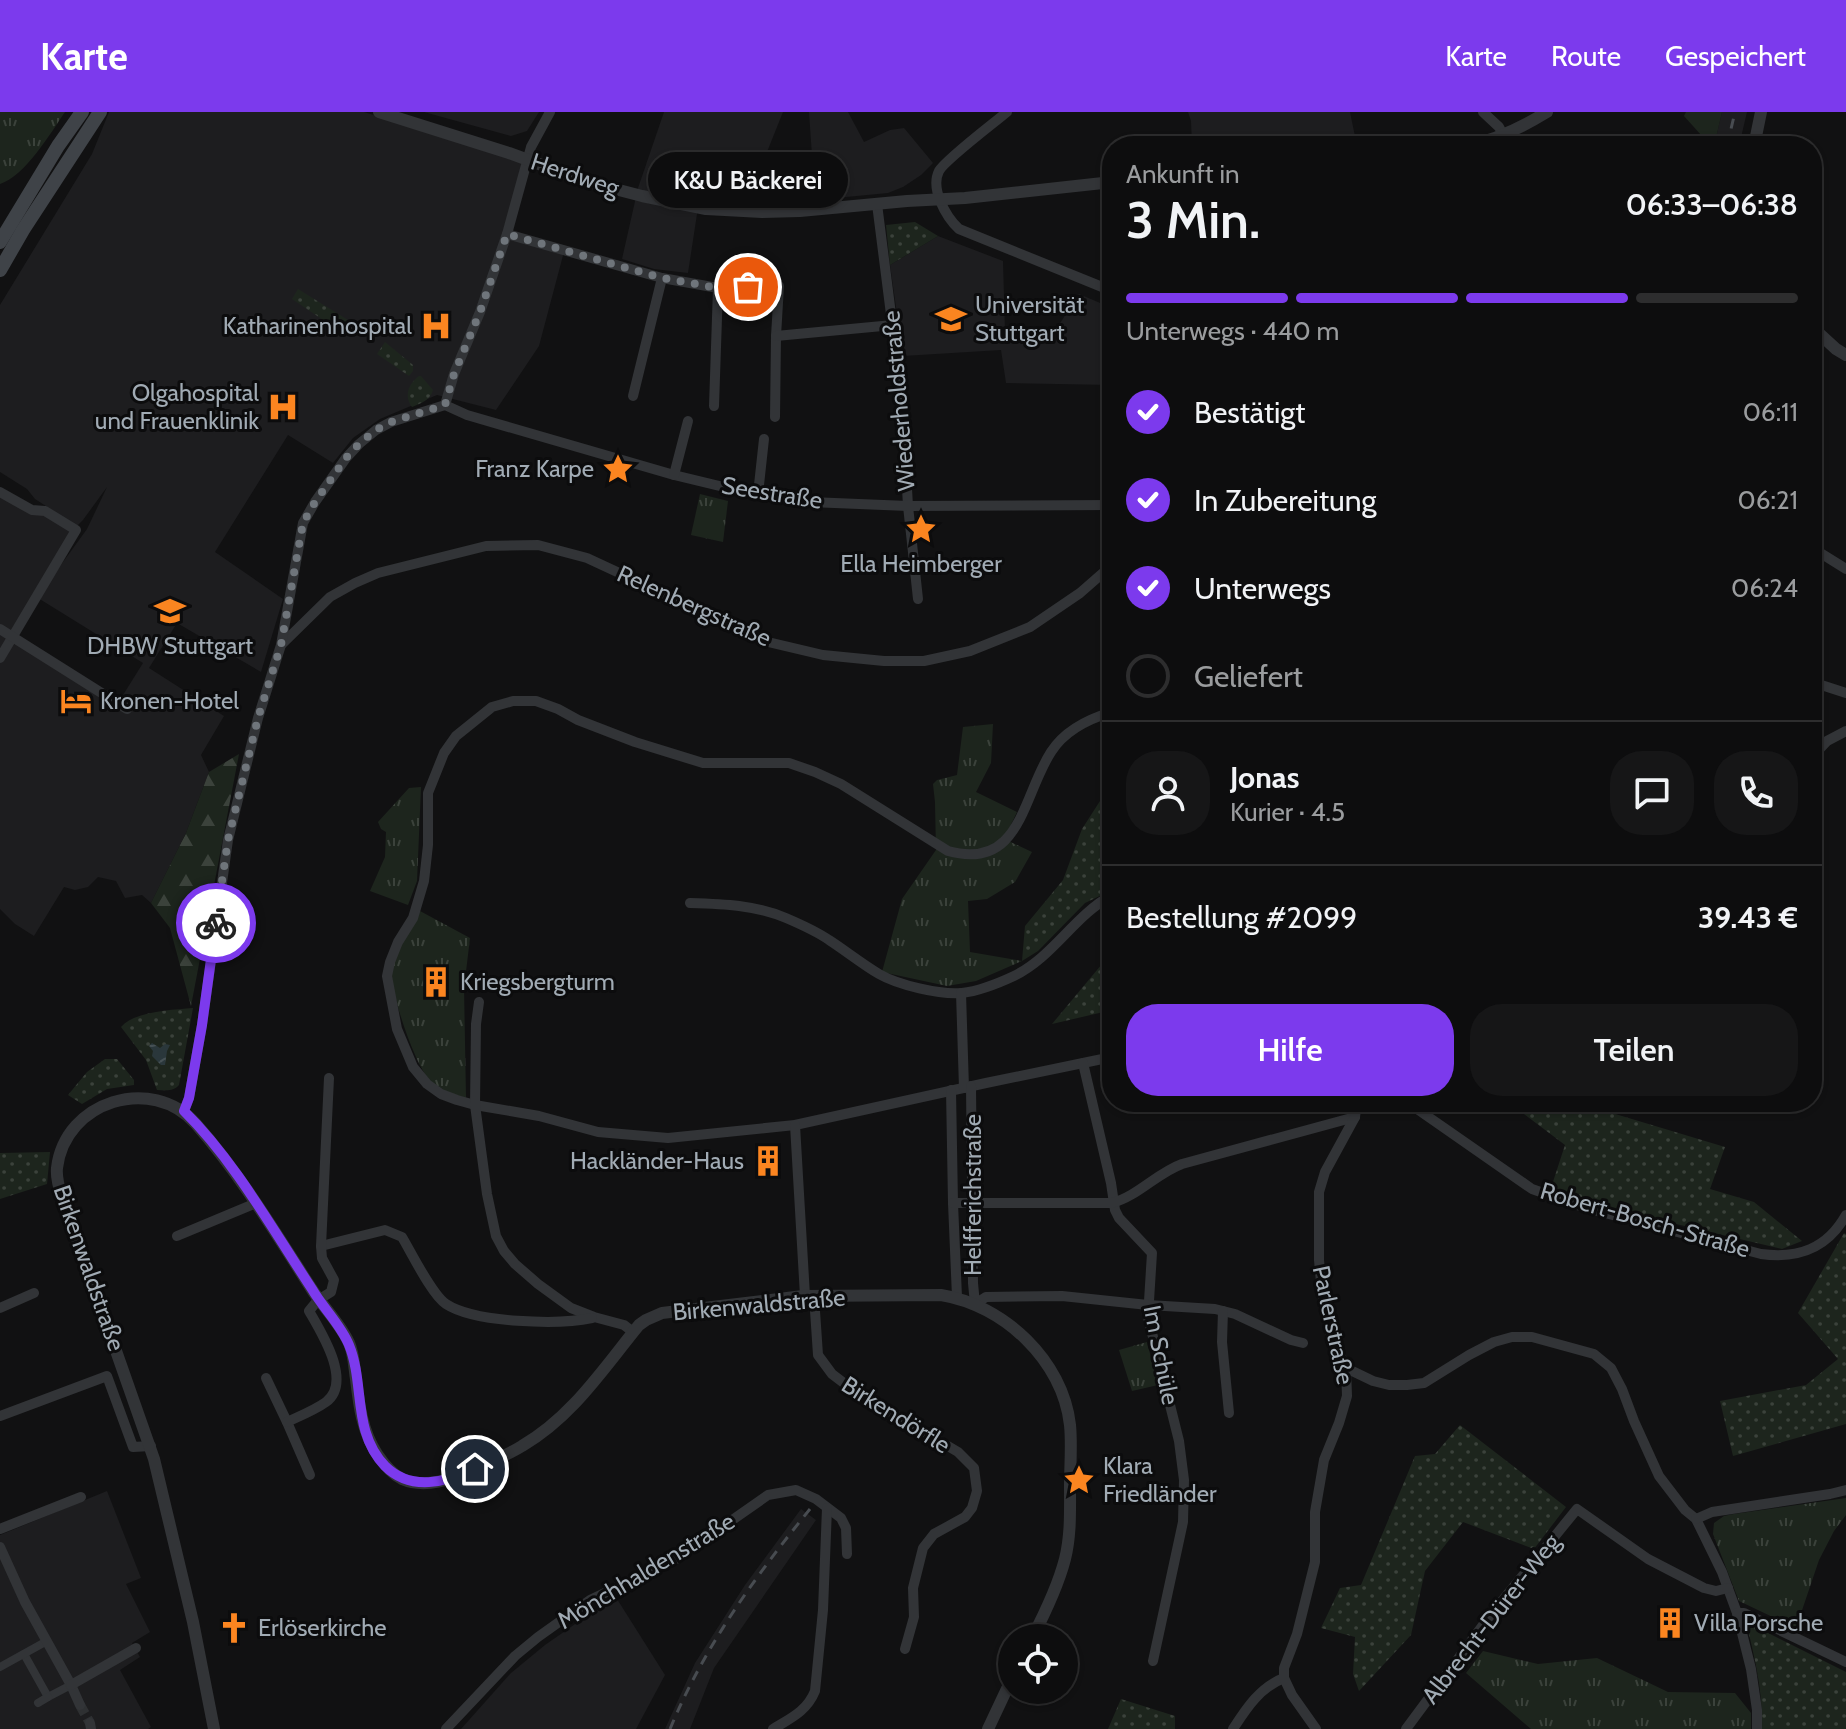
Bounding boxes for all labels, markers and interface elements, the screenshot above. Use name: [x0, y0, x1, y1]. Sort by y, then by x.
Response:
text: Karte: [40, 33, 128, 80]
text: Karte: [1445, 39, 1507, 73]
text: Route: [1551, 39, 1621, 73]
text: Gespeichert: [1665, 39, 1806, 73]
street label: Herdweg: [527, 147, 624, 203]
callout: K&U Bäckerei: [648, 151, 848, 207]
text: Ankunft in: [1126, 158, 1240, 190]
text: K&U Bäckerei: [673, 164, 823, 196]
text: 06:33–06:38: [1626, 186, 1798, 223]
text: 3 Min.: [1126, 188, 1260, 251]
pin: [714, 253, 782, 321]
icon: bag: [726, 265, 770, 309]
place label: Universität Stuttgart: [975, 290, 1084, 347]
school or university icon: Universität Stuttgart: [934, 302, 968, 336]
hospital icon: Katharinenhospital: [419, 309, 453, 343]
street label: Wiederholdstraße: [876, 310, 921, 493]
place label: Katharinenhospital: [223, 311, 412, 340]
text: Unterwegs · 440 m: [1126, 315, 1339, 347]
place label: Olgahospital und Frauenklinik: [95, 378, 259, 435]
hospital icon: Olgahospital und Frauenklinik: [266, 390, 300, 424]
icon: check: [1126, 390, 1170, 434]
text: Bestätigt: [1194, 394, 1305, 431]
text: 06:11: [1743, 396, 1798, 428]
place icon: Franz Karpe: [601, 452, 635, 486]
place label: Franz Karpe: [475, 454, 594, 483]
street label: Seestraße: [720, 470, 825, 515]
icon: check: [1126, 478, 1170, 522]
text: In Zubereitung: [1194, 482, 1377, 519]
text: 06:21: [1738, 484, 1798, 516]
place icon: Ella Heimberger: [904, 512, 938, 546]
place label: Ella Heimberger: [840, 549, 1002, 578]
street label: Relenbergstraße: [613, 559, 776, 652]
icon: check: [1126, 566, 1170, 610]
text: Unterwegs: [1194, 570, 1331, 607]
text: 06:24: [1731, 572, 1798, 604]
school or university icon: DHBW Stuttgart: [153, 594, 187, 628]
place label: DHBW Stuttgart: [87, 631, 253, 660]
text: Geliefert: [1194, 658, 1303, 695]
hotel icon: Kronen-Hotel: [59, 684, 93, 718]
place label: Kronen-Hotel: [100, 686, 239, 715]
button: person: [1126, 751, 1210, 835]
button: chat: [1610, 751, 1694, 835]
button: phone: [1714, 751, 1798, 835]
text: Jonas: [1230, 759, 1299, 796]
text: Kurier · 4.5: [1230, 796, 1345, 828]
courier: [176, 883, 256, 963]
text: Bestellung #2099: [1126, 899, 1357, 936]
text: 39.43 €: [1698, 899, 1798, 936]
icon: bike: [194, 901, 238, 945]
building icon: Kriegsbergturm: [419, 965, 453, 999]
place label: Kriegsbergturm: [460, 967, 615, 996]
button: Hilfe: [1126, 1004, 1454, 1096]
button: Teilen: [1470, 1004, 1798, 1096]
street label: Helfferichstraße: [958, 1114, 987, 1276]
building icon: Hackländer-Haus: [751, 1144, 785, 1178]
place label: Hackländer-Haus: [570, 1146, 744, 1175]
street label: Robert-Bosch-Straße: [1537, 1176, 1753, 1263]
street label: Birkenwaldstraße: [48, 1181, 131, 1354]
street label: Parlerstraße: [1307, 1263, 1360, 1387]
street label: Birkenwaldstraße: [671, 1283, 847, 1326]
street label: Im Schüle: [1138, 1303, 1185, 1407]
street label: Birkendörfle: [837, 1370, 956, 1459]
pin: [441, 1435, 509, 1503]
icon: home: [453, 1447, 497, 1491]
place label: Klara Friedländer: [1103, 1451, 1217, 1508]
place icon: Klara Friedländer: [1062, 1463, 1096, 1497]
street label: Mönchhaldenstraße: [552, 1506, 740, 1635]
street label: Albrecht-Dürer-Weg: [1415, 1527, 1567, 1709]
building icon: Villa Porsche: [1653, 1606, 1687, 1640]
place label: Villa Porsche: [1694, 1608, 1823, 1637]
church icon: Erlöserkirche: [217, 1611, 251, 1645]
place label: Erlöserkirche: [258, 1613, 387, 1642]
map controls: [998, 1624, 1078, 1704]
button: locate: [998, 1624, 1078, 1704]

